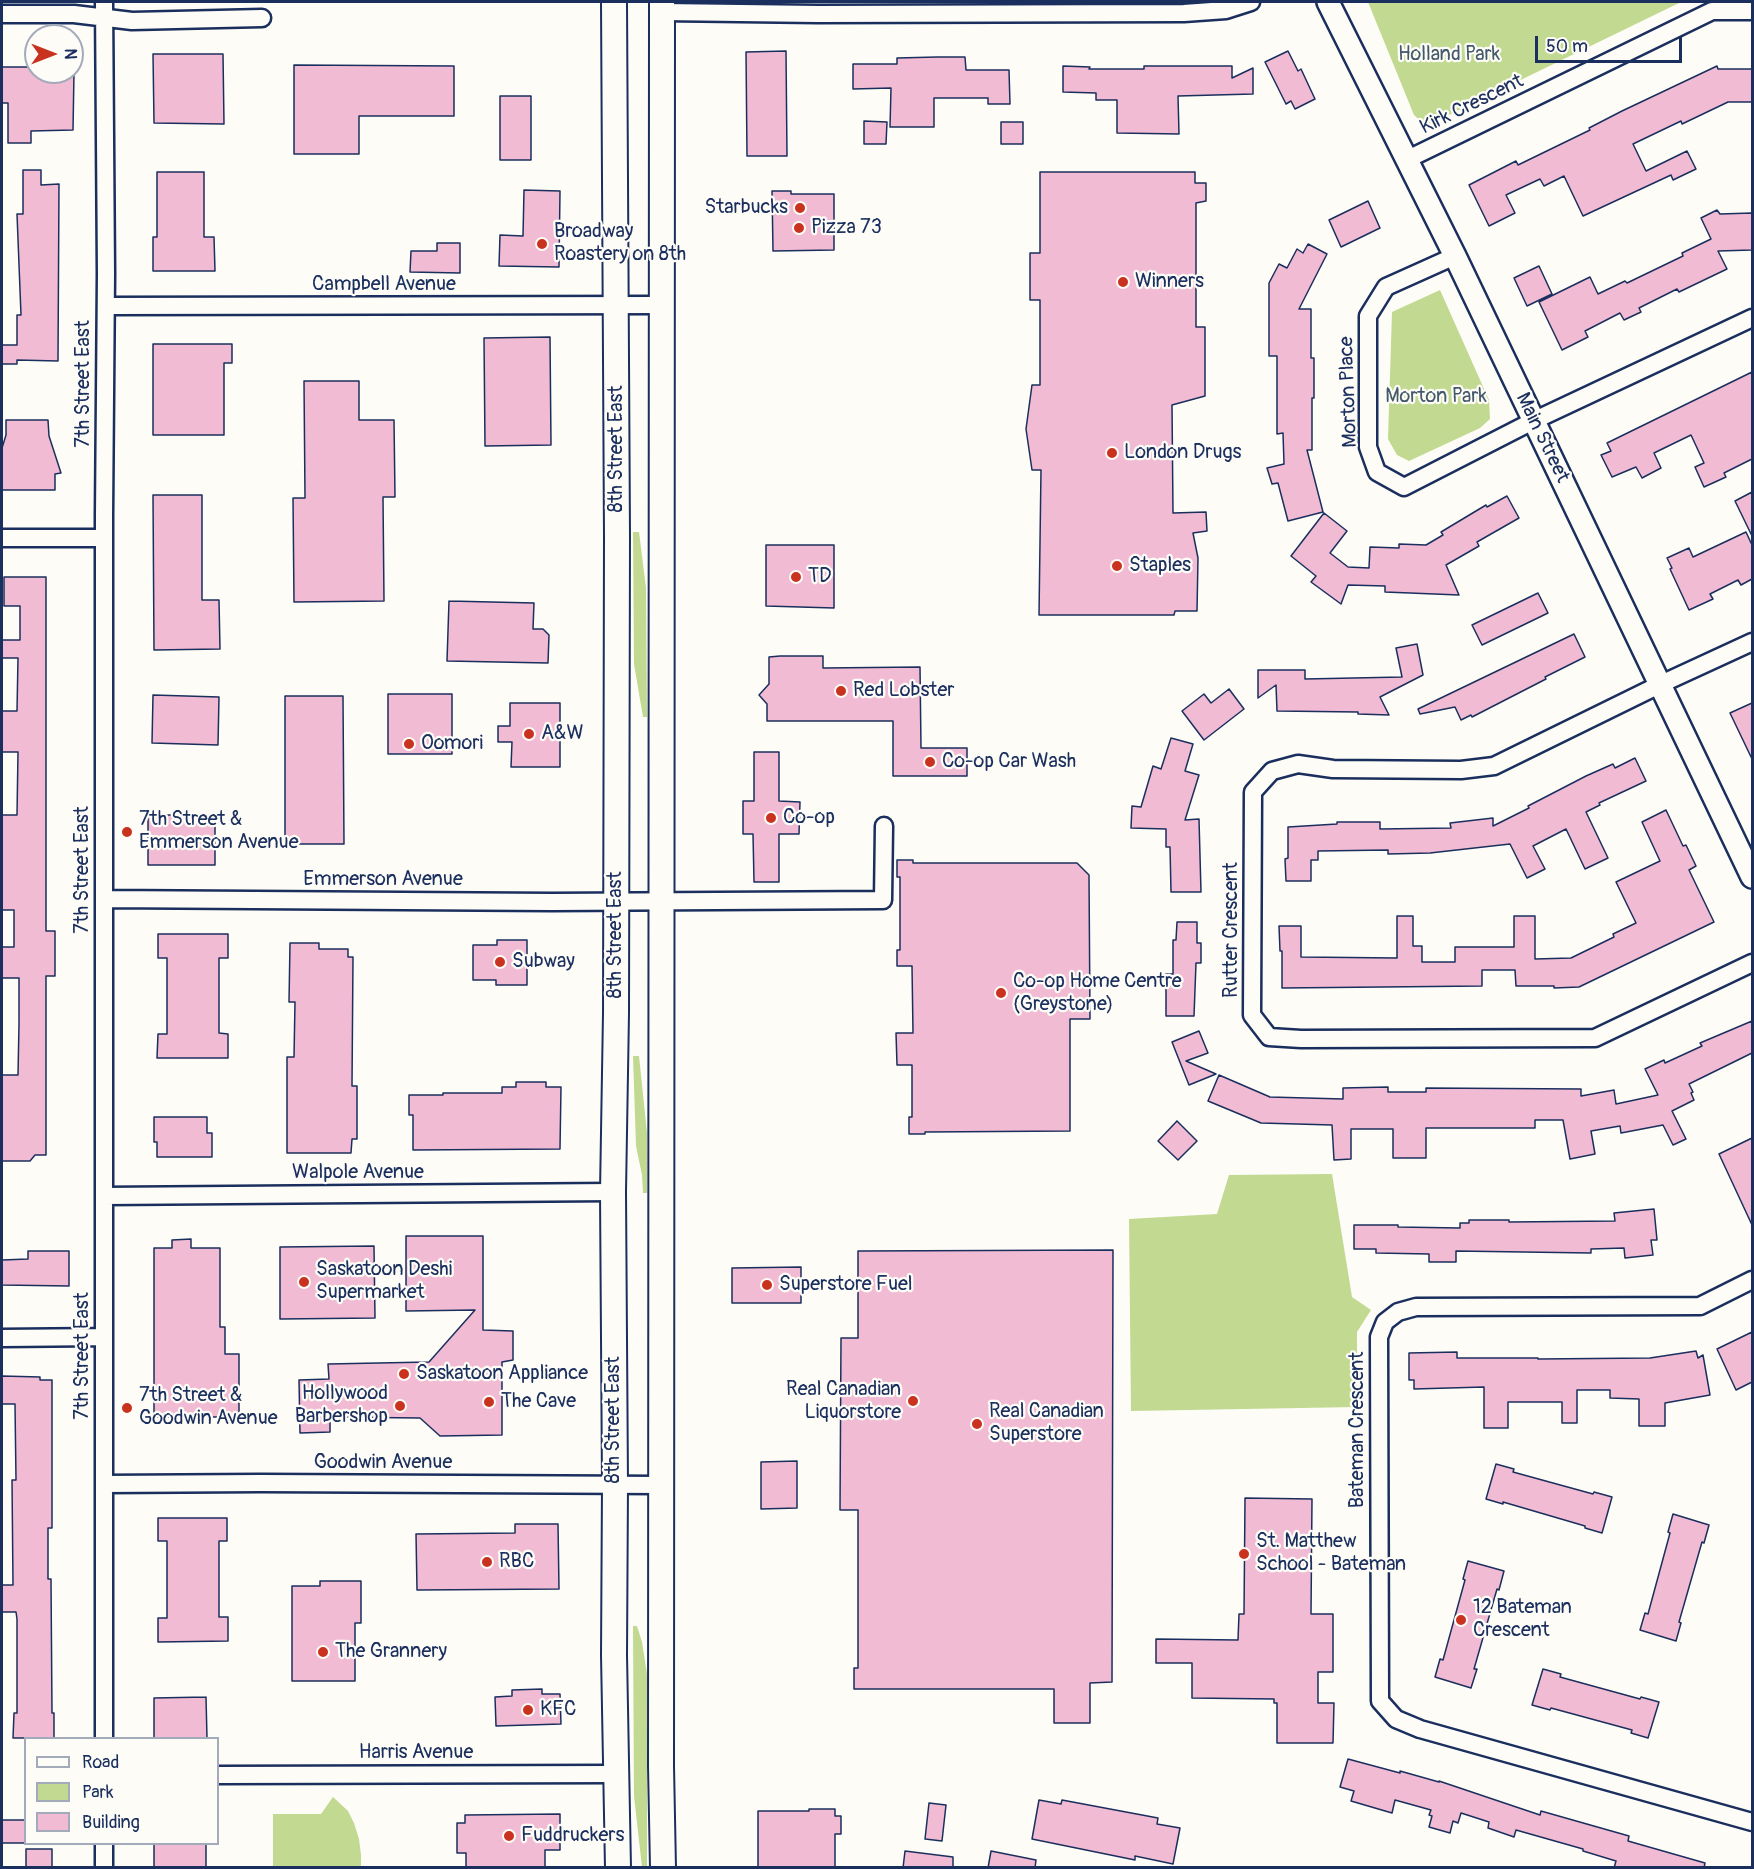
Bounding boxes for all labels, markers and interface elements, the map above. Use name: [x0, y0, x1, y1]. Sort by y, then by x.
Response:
north arrow: [24, 24, 84, 84]
scale bar: [1538, 24, 1685, 62]
text: 50 m: [1546, 35, 1588, 58]
park label: Holland Park: [1398, 43, 1500, 67]
text: N: [60, 49, 80, 59]
street label: Kirk Crescent: [1416, 70, 1528, 140]
place label: Starbucks: [705, 196, 788, 220]
marker: Starbucks: [793, 201, 807, 215]
place label: Pizza 73: [811, 216, 882, 240]
place label: Broadway Roastery on 8th: [554, 220, 686, 267]
marker: Pizza 73: [792, 221, 806, 235]
marker: Broadway Roastery on 8th: [535, 237, 549, 251]
place label: Winners: [1135, 270, 1204, 294]
street label: Campbell Avenue: [312, 273, 456, 297]
marker: Winners: [1116, 275, 1130, 289]
street label: 7th Street East: [72, 320, 96, 448]
street label: Morton Place: [1335, 336, 1363, 448]
street label: 8th Street East: [605, 385, 629, 513]
park label: Morton Park: [1385, 385, 1487, 409]
street label: Main Street: [1510, 389, 1574, 487]
place label: London Drugs: [1124, 441, 1241, 465]
marker: London Drugs: [1105, 446, 1119, 460]
place label: Staples: [1129, 554, 1191, 578]
marker: Staples: [1110, 559, 1124, 573]
place label: TD: [808, 565, 832, 589]
marker: TD: [789, 570, 803, 584]
place label: Red Lobster: [853, 679, 954, 703]
marker: Red Lobster: [834, 684, 848, 698]
place label: A&W: [541, 722, 584, 746]
marker: A&W: [522, 727, 536, 741]
place label: Oomori: [421, 732, 483, 756]
marker: Oomori: [402, 737, 416, 751]
place label: Co-op Car Wash: [942, 750, 1076, 774]
marker: Co-op Car Wash: [923, 755, 937, 769]
street label: 7th Street East: [71, 806, 95, 934]
place label: Co-op: [783, 806, 835, 830]
place label: 7th Street & Emmerson Avenue: [139, 808, 299, 855]
marker: Co-op: [764, 811, 778, 825]
marker: 7th Street & Emmerson Avenue: [120, 825, 134, 839]
street label: Rutter Crescent: [1220, 862, 1244, 998]
street label: Emmerson Avenue: [303, 868, 463, 892]
street label: 8th Street East: [604, 871, 628, 999]
place label: Subway: [512, 950, 575, 974]
marker: Subway: [493, 955, 507, 969]
place label: Co-op Home Centre (Greystone): [1013, 970, 1182, 1017]
marker: Co-op Home Centre (Greystone): [994, 986, 1008, 1000]
street label: Walpole Avenue: [292, 1161, 424, 1185]
place label: Saskatoon Deshi Supermarket: [316, 1258, 452, 1305]
place label: Superstore Fuel: [779, 1273, 913, 1297]
marker: Saskatoon Deshi Supermarket: [297, 1275, 311, 1289]
marker: Superstore Fuel: [760, 1278, 774, 1292]
street label: 7th Street East: [71, 1292, 95, 1420]
street label: Bateman Crescent: [1346, 1352, 1370, 1508]
street label: 8th Street East: [602, 1356, 626, 1484]
place label: Saskatoon Appliance: [416, 1362, 588, 1386]
marker: Saskatoon Appliance: [397, 1367, 411, 1381]
place label: Real Canadian Liquorstore: [786, 1378, 901, 1425]
place label: Hollywood Barbershop: [295, 1382, 388, 1429]
place label: 7th Street & Goodwin Avenue: [139, 1384, 278, 1431]
place label: The Cave: [501, 1390, 576, 1414]
marker: Real Canadian Liquorstore: [906, 1394, 920, 1408]
marker: The Cave: [482, 1395, 496, 1409]
marker: Hollywood Barbershop: [393, 1399, 407, 1413]
place label: Real Canadian Superstore: [989, 1400, 1104, 1447]
marker: 7th Street & Goodwin Avenue: [120, 1401, 134, 1415]
marker: Real Canadian Superstore: [970, 1417, 984, 1431]
street label: Goodwin Avenue: [314, 1451, 452, 1475]
place label: St. Matthew School - Bateman: [1256, 1530, 1406, 1577]
marker: St. Matthew School - Bateman: [1237, 1547, 1251, 1561]
place label: RBC: [499, 1550, 534, 1574]
marker: RBC: [480, 1555, 494, 1569]
place label: 12 Bateman Crescent: [1473, 1596, 1572, 1643]
marker: 12 Bateman Crescent: [1454, 1613, 1468, 1627]
place label: The Grannery: [335, 1640, 447, 1664]
marker: The Grannery: [316, 1645, 330, 1659]
place label: KFC: [540, 1698, 576, 1722]
marker: KFC: [521, 1703, 535, 1717]
legend: [24, 1737, 219, 1845]
street label: Harris Avenue: [359, 1741, 473, 1765]
text: Road: [82, 1751, 119, 1774]
text: Park: [82, 1781, 114, 1804]
text: Building: [82, 1811, 140, 1834]
place label: Fuddruckers: [521, 1824, 624, 1848]
marker: Fuddruckers: [502, 1829, 516, 1843]

